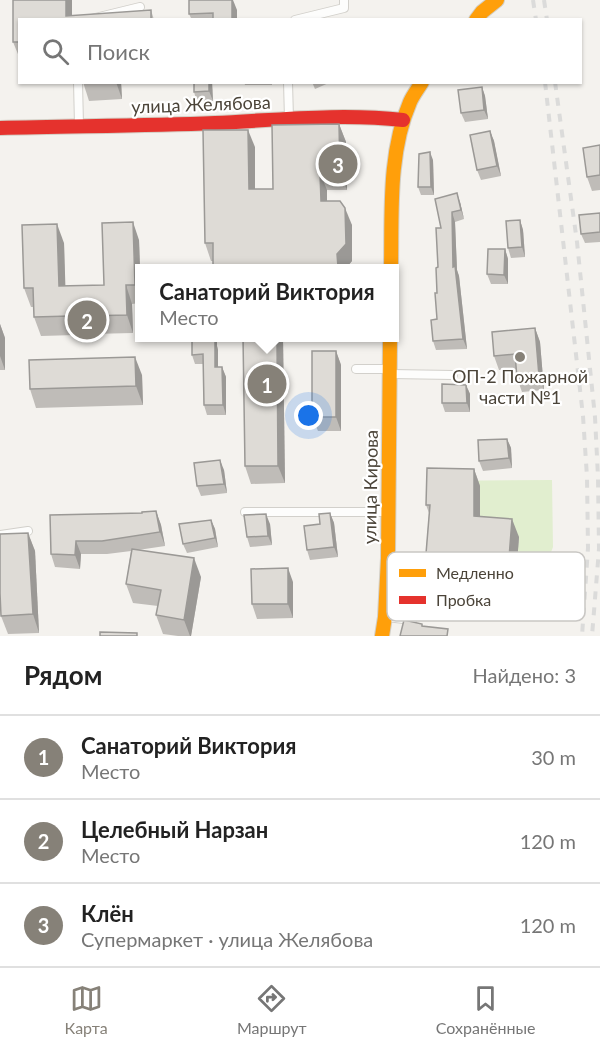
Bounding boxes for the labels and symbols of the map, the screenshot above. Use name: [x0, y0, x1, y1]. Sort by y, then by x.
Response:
street label: улица Желябова: [131, 91, 271, 117]
pin: 3: [318, 142, 358, 186]
pin: 2: [68, 298, 106, 342]
marker: ОП-2 Пожарной части №1: [513, 350, 527, 364]
pin: 1: [248, 362, 286, 406]
place label: ОП-2 Пожарной части №1: [452, 365, 588, 408]
your location: [294, 401, 323, 430]
street label: улица Кирова: [358, 430, 382, 544]
legend: [387, 552, 585, 621]
text: Медленно: [436, 563, 514, 582]
text: Пробка: [436, 590, 491, 609]

